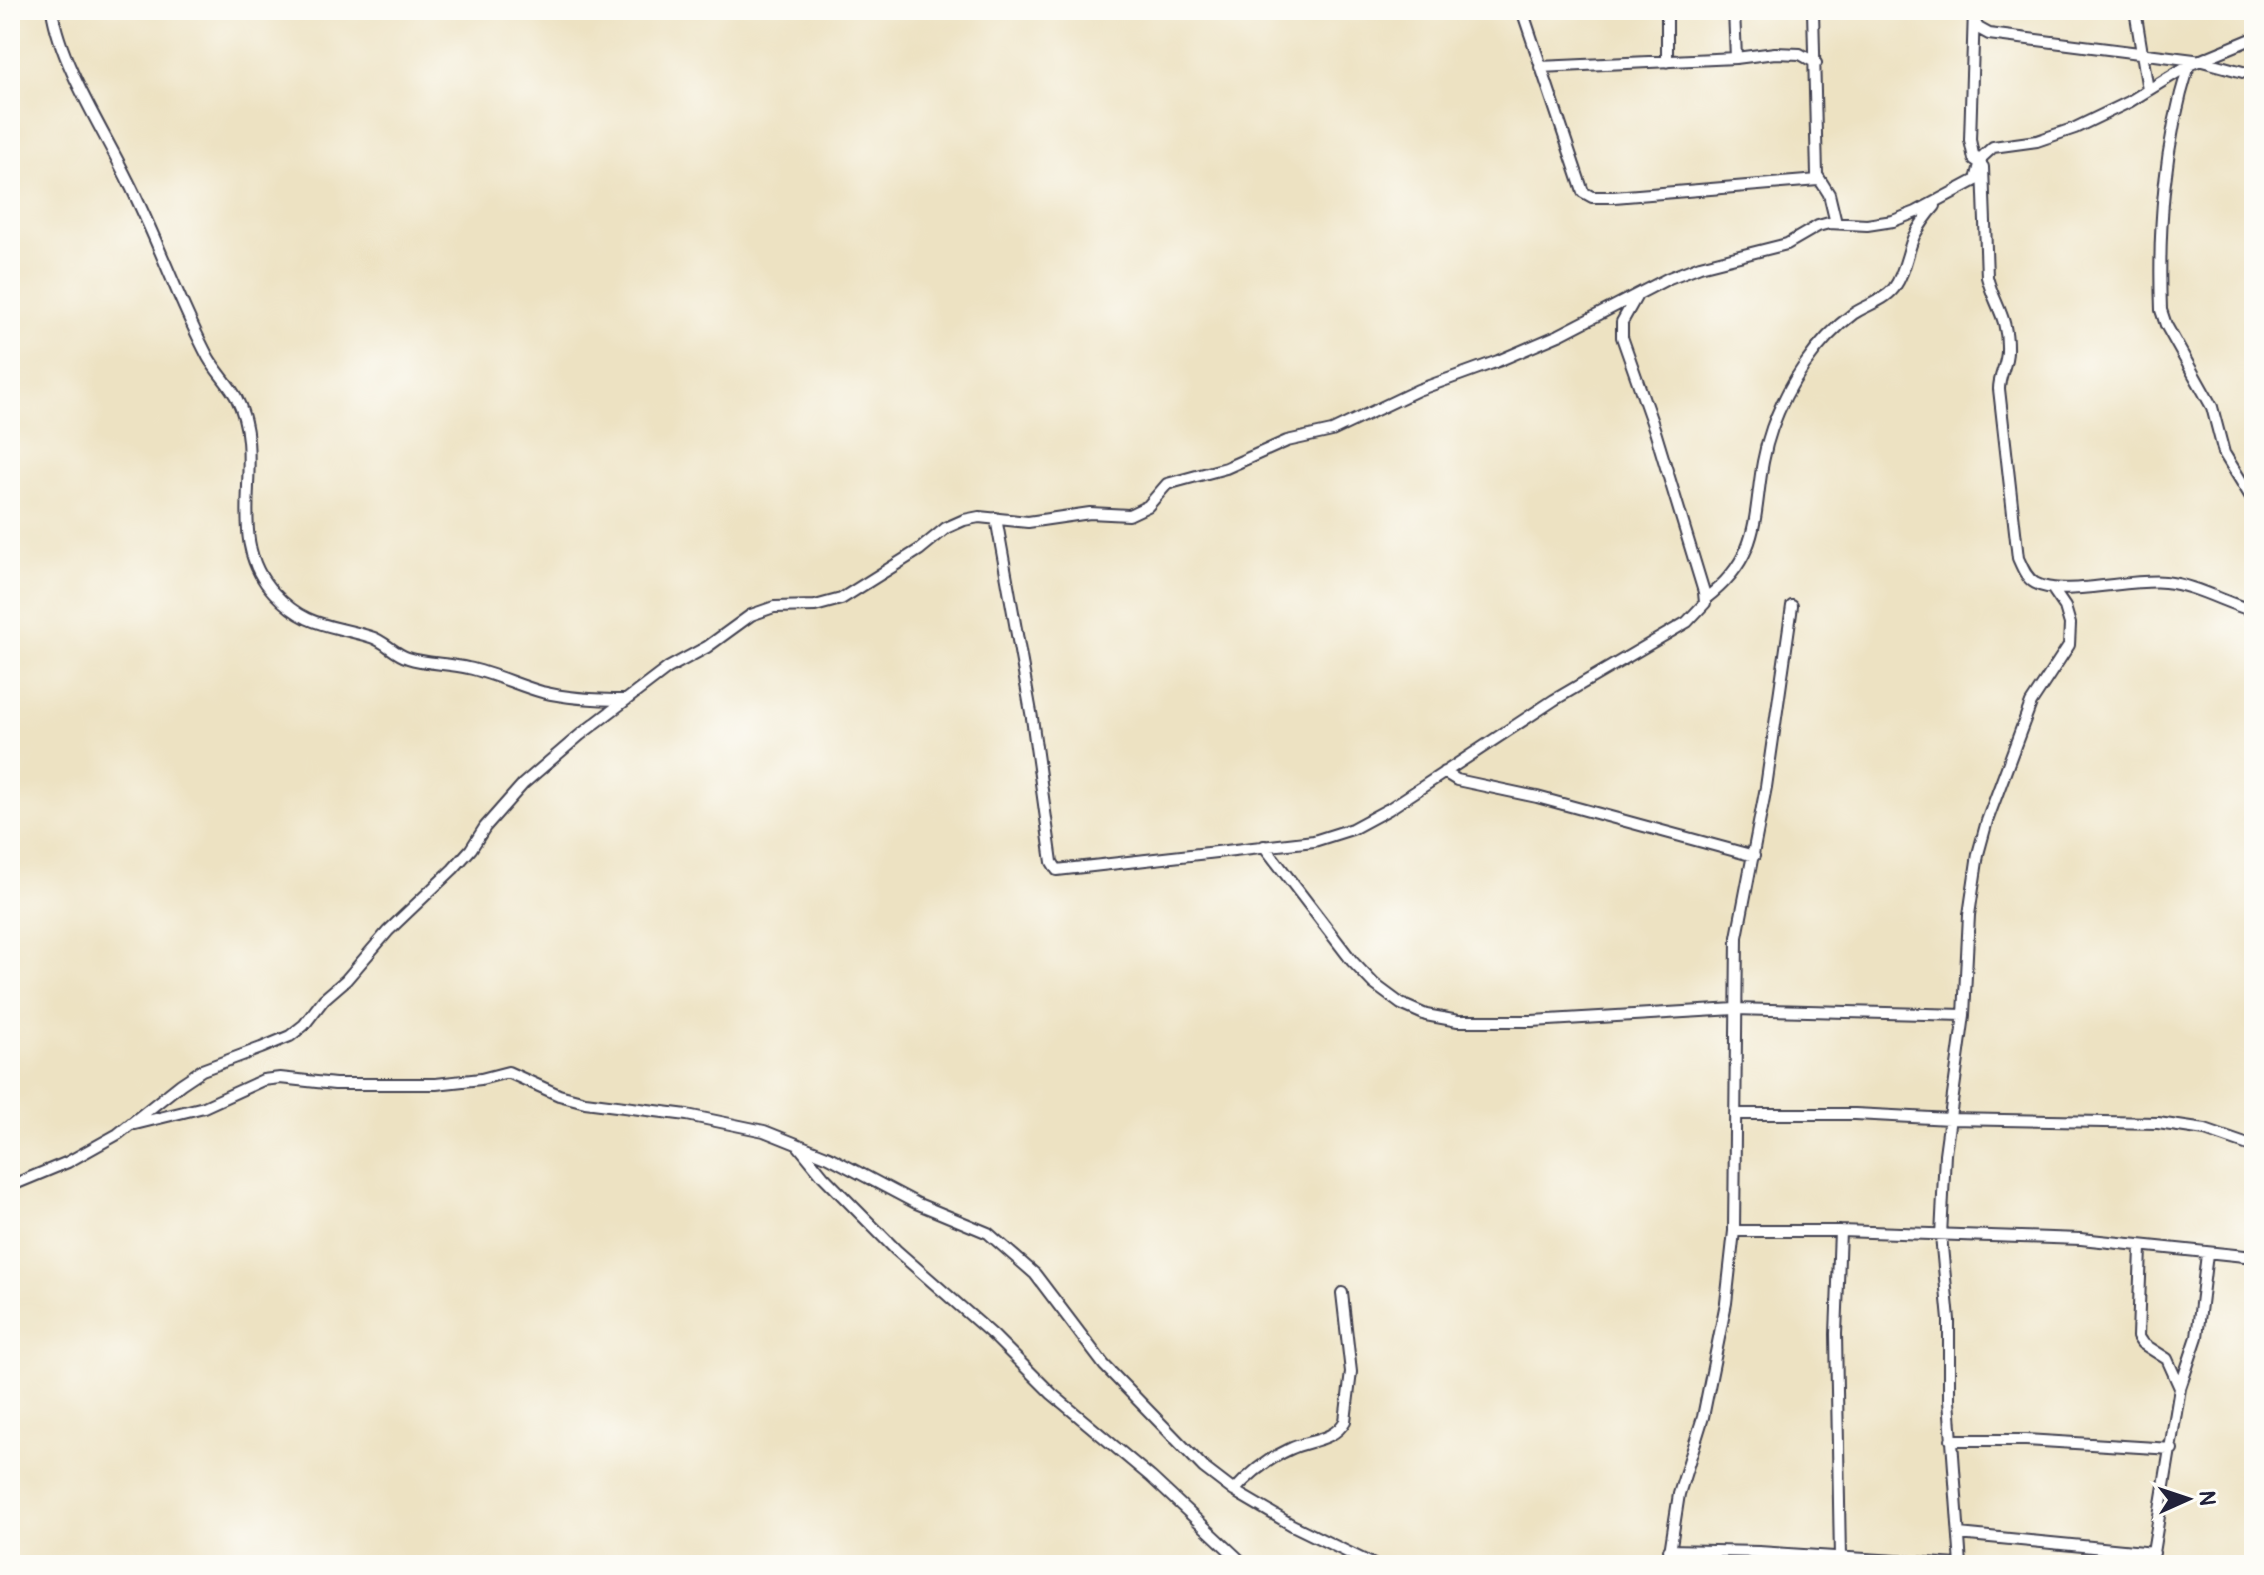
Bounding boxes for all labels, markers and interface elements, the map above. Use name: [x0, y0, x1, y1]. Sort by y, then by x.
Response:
north arrow: [2148, 1459, 2228, 1539]
text: N: [2193, 1490, 2221, 1506]

